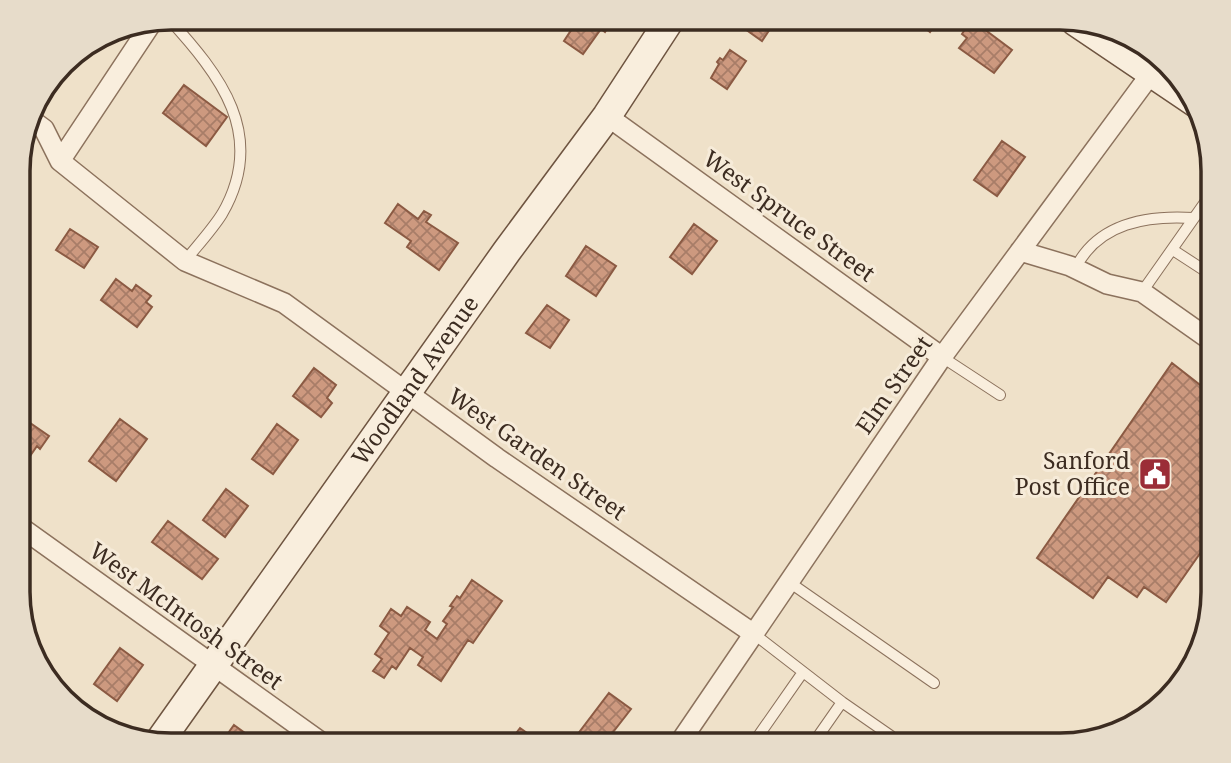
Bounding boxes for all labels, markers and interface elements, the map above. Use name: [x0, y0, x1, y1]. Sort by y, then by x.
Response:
street label: West Spruce Street: [697, 142, 882, 288]
street label: Woodland Avenue: [343, 289, 485, 471]
street label: Elm Street: [848, 329, 939, 440]
street label: West Garden Street: [442, 380, 633, 527]
place label: Sanford Post Office: [1015, 444, 1130, 502]
public building icon: Sanford Post Office: [1136, 455, 1174, 493]
street label: West McIntosh Street: [83, 534, 290, 696]

